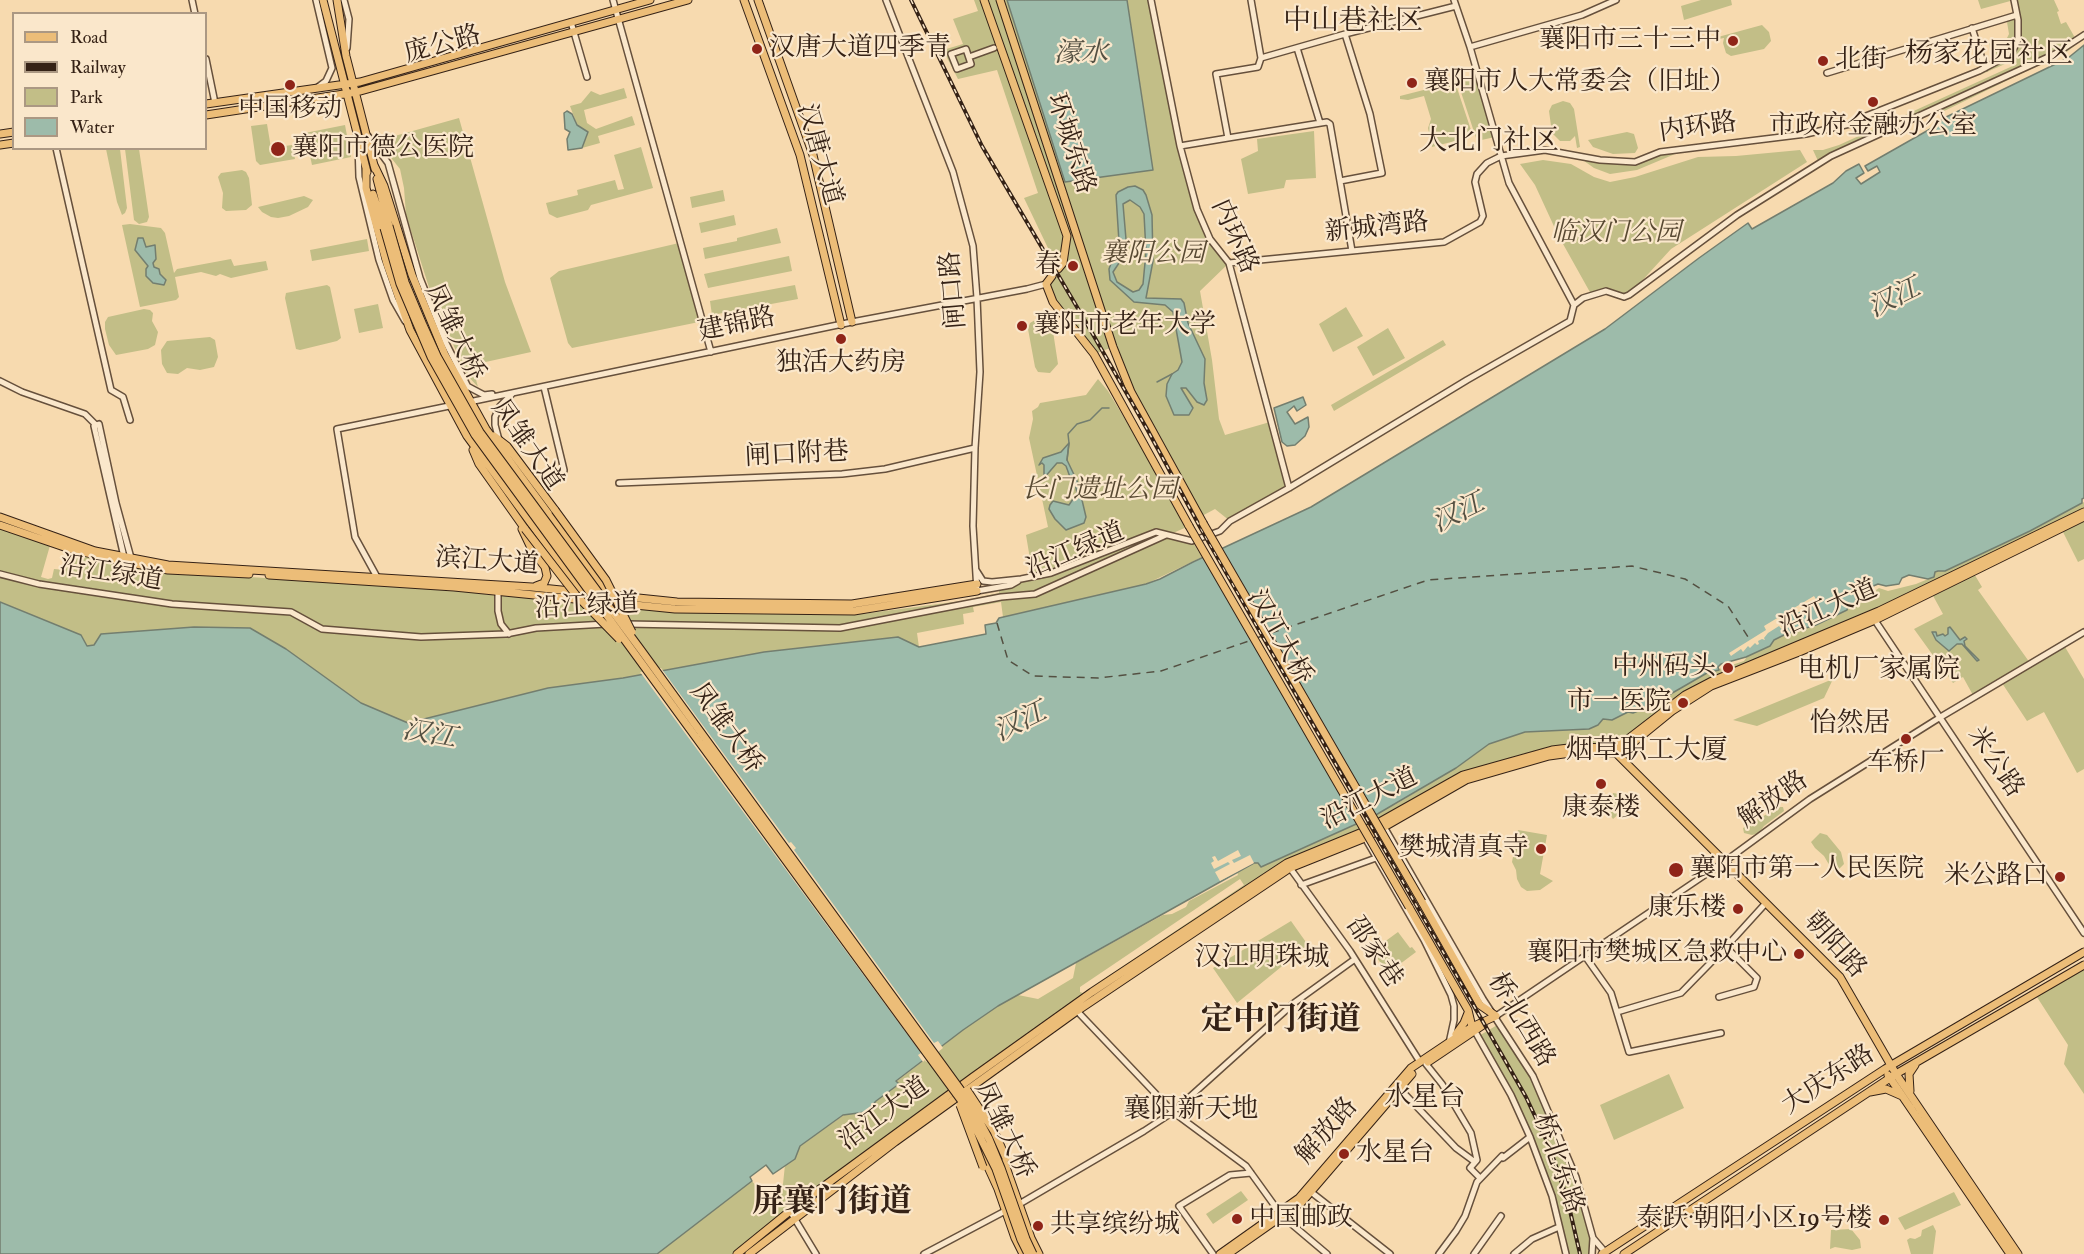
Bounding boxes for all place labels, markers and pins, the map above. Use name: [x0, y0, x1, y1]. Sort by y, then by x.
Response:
place label: 襄阳市三十三中: [1539, 25, 1721, 57]
place label: 汉唐大道四季青: [769, 33, 951, 65]
marker: 襄阳市三十三中: [1726, 34, 1740, 48]
marker: 汉唐大道四季青: [750, 42, 764, 56]
place label: 北街: [1835, 45, 1887, 77]
marker: 北街: [1816, 54, 1830, 68]
place label: 襄阳市人大常委会（旧址）: [1424, 67, 1736, 99]
marker: 襄阳市人大常委会（旧址）: [1405, 76, 1419, 90]
marker: 中国移动: [283, 78, 297, 92]
place label: 中国移动: [238, 94, 342, 126]
marker: 市政府金融办公室: [1866, 95, 1880, 109]
place label: 市政府金融办公室: [1769, 111, 1977, 143]
place label: 襄阳市德公医院: [292, 133, 474, 165]
marker: 襄阳市德公医院: [269, 140, 287, 158]
place label: 春: [1035, 250, 1061, 282]
marker: 春: [1066, 259, 1080, 273]
place label: 襄阳市老年大学: [1034, 310, 1216, 342]
marker: 襄阳市老年大学: [1015, 319, 1029, 333]
marker: 独活大药房: [834, 332, 848, 346]
place label: 独活大药房: [776, 348, 906, 380]
place label: 中州码头: [1612, 652, 1716, 684]
marker: 中州码头: [1721, 661, 1735, 675]
place label: 市一医院: [1567, 687, 1671, 719]
marker: 市一医院: [1676, 696, 1690, 710]
marker: 车桥厂: [1899, 732, 1913, 746]
place label: 车桥厂: [1867, 748, 1945, 780]
marker: 康泰楼: [1594, 777, 1608, 791]
place label: 康泰楼: [1562, 793, 1640, 825]
place label: 樊城清真寺: [1399, 833, 1529, 865]
marker: 樊城清真寺: [1534, 842, 1548, 856]
place label: 襄阳市第一人民医院: [1690, 854, 1924, 886]
marker: 襄阳市第一人民医院: [1667, 861, 1685, 879]
place label: 米公路口: [1944, 861, 2048, 893]
marker: 米公路口: [2053, 870, 2067, 884]
place label: 康乐楼: [1648, 893, 1726, 925]
marker: 康乐楼: [1731, 902, 1745, 916]
place label: 襄阳市樊城区急救中心: [1527, 938, 1787, 970]
marker: 襄阳市樊城区急救中心: [1792, 947, 1806, 961]
place label: 水星台: [1356, 1138, 1434, 1170]
marker: 水星台: [1337, 1147, 1351, 1161]
place label: 中国邮政: [1249, 1203, 1353, 1235]
place label: 泰跃·朝阳小区19号楼: [1636, 1204, 1872, 1236]
place label: 共享缤纷城: [1050, 1210, 1180, 1242]
marker: 中国邮政: [1230, 1212, 1244, 1226]
marker: 泰跃·朝阳小区19号楼: [1877, 1213, 1891, 1227]
marker: 共享缤纷城: [1031, 1219, 1045, 1233]

